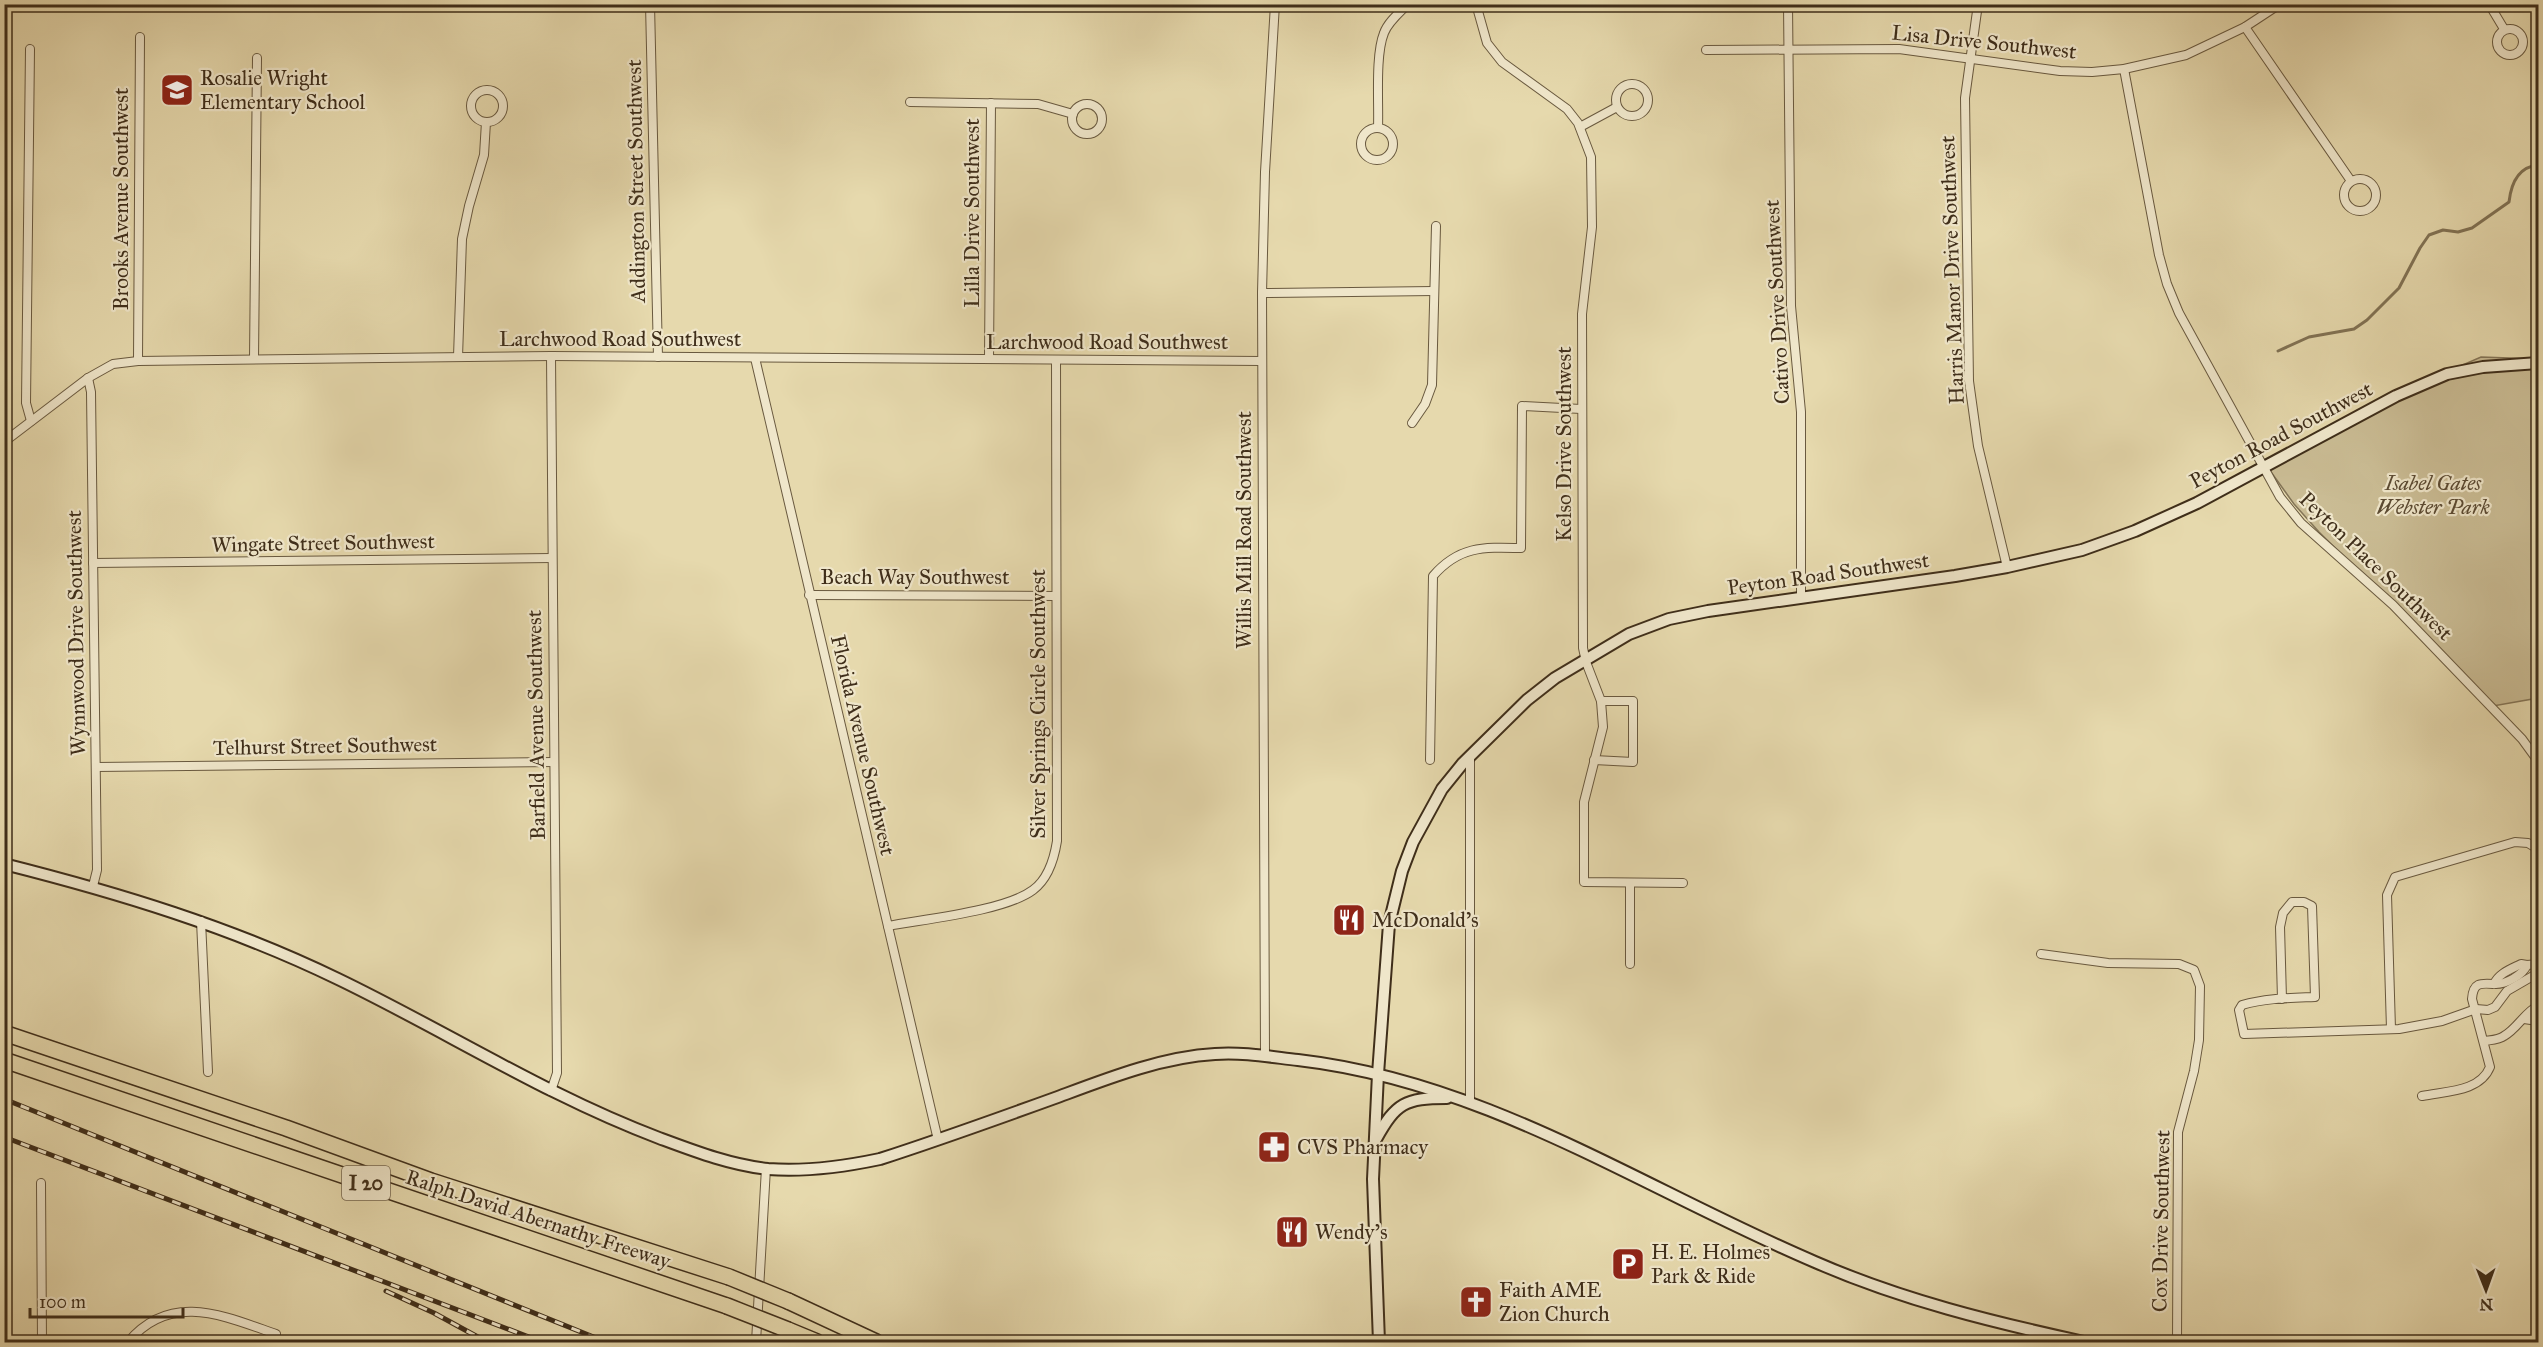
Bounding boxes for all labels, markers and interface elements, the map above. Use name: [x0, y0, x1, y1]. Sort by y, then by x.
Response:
street label: Lisa Drive Southwest: [1890, 19, 2078, 65]
street label: Addington Street Southwest: [621, 59, 651, 304]
place label: Rosalie Wright Elementary School: [200, 65, 365, 115]
school or university icon: Rosalie Wright Elementary School: [159, 72, 195, 108]
street label: Brooks Avenue Southwest: [108, 87, 134, 310]
street label: Lilla Drive Southwest: [959, 118, 985, 308]
street label: Harris Manor Drive Southwest: [1934, 135, 1970, 405]
street label: Cativo Drive Southwest: [1759, 199, 1795, 405]
street label: Larchwood Road Southwest: [499, 326, 742, 352]
street label: Larchwood Road Southwest: [986, 329, 1229, 355]
street label: Kelso Drive Southwest: [1551, 346, 1577, 542]
street label: Peyton Road Southwest: [2185, 375, 2377, 494]
street label: Willis Mill Road Southwest: [1231, 410, 1257, 649]
park label: Isabel Gates Webster Park: [2376, 470, 2490, 520]
street label: Peyton Place Southwest: [2294, 486, 2458, 646]
street label: Wynnwood Drive Southwest: [61, 509, 91, 756]
street label: Wingate Street Southwest: [211, 528, 435, 558]
street label: Peyton Road Southwest: [1725, 547, 1931, 601]
street label: Beach Way Southwest: [821, 564, 1010, 590]
street label: Silver Springs Circle Southwest: [1025, 569, 1051, 839]
street label: Barfield Avenue Southwest: [521, 609, 551, 840]
street label: Florida Avenue Southwest: [825, 632, 901, 858]
street label: Telhurst Street Southwest: [213, 731, 438, 761]
restaurant icon: McDonald's: [1331, 902, 1367, 938]
place label: McDonald's: [1372, 907, 1479, 933]
pharmacy icon: CVS Pharmacy: [1256, 1129, 1292, 1165]
street label: Cox Drive Southwest: [2146, 1129, 2176, 1312]
place label: CVS Pharmacy: [1297, 1134, 1429, 1160]
street label: Ralph David Abernathy Freeway: [402, 1164, 675, 1275]
road number: I 20: [342, 1166, 390, 1200]
restaurant icon: Wendy's: [1274, 1214, 1310, 1250]
place label: Wendy's: [1315, 1219, 1388, 1245]
place label: H. E. Holmes Park & Ride: [1651, 1239, 1770, 1289]
parking icon: H. E. Holmes Park & Ride: [1610, 1246, 1646, 1282]
north arrow: [2456, 1260, 2516, 1320]
place label: Faith AME Zion Church: [1499, 1277, 1610, 1327]
scale bar: [30, 1281, 183, 1319]
church icon: Faith AME Zion Church: [1458, 1284, 1494, 1320]
text: 100 m: [39, 1291, 86, 1313]
text: N: [2479, 1295, 2493, 1314]

